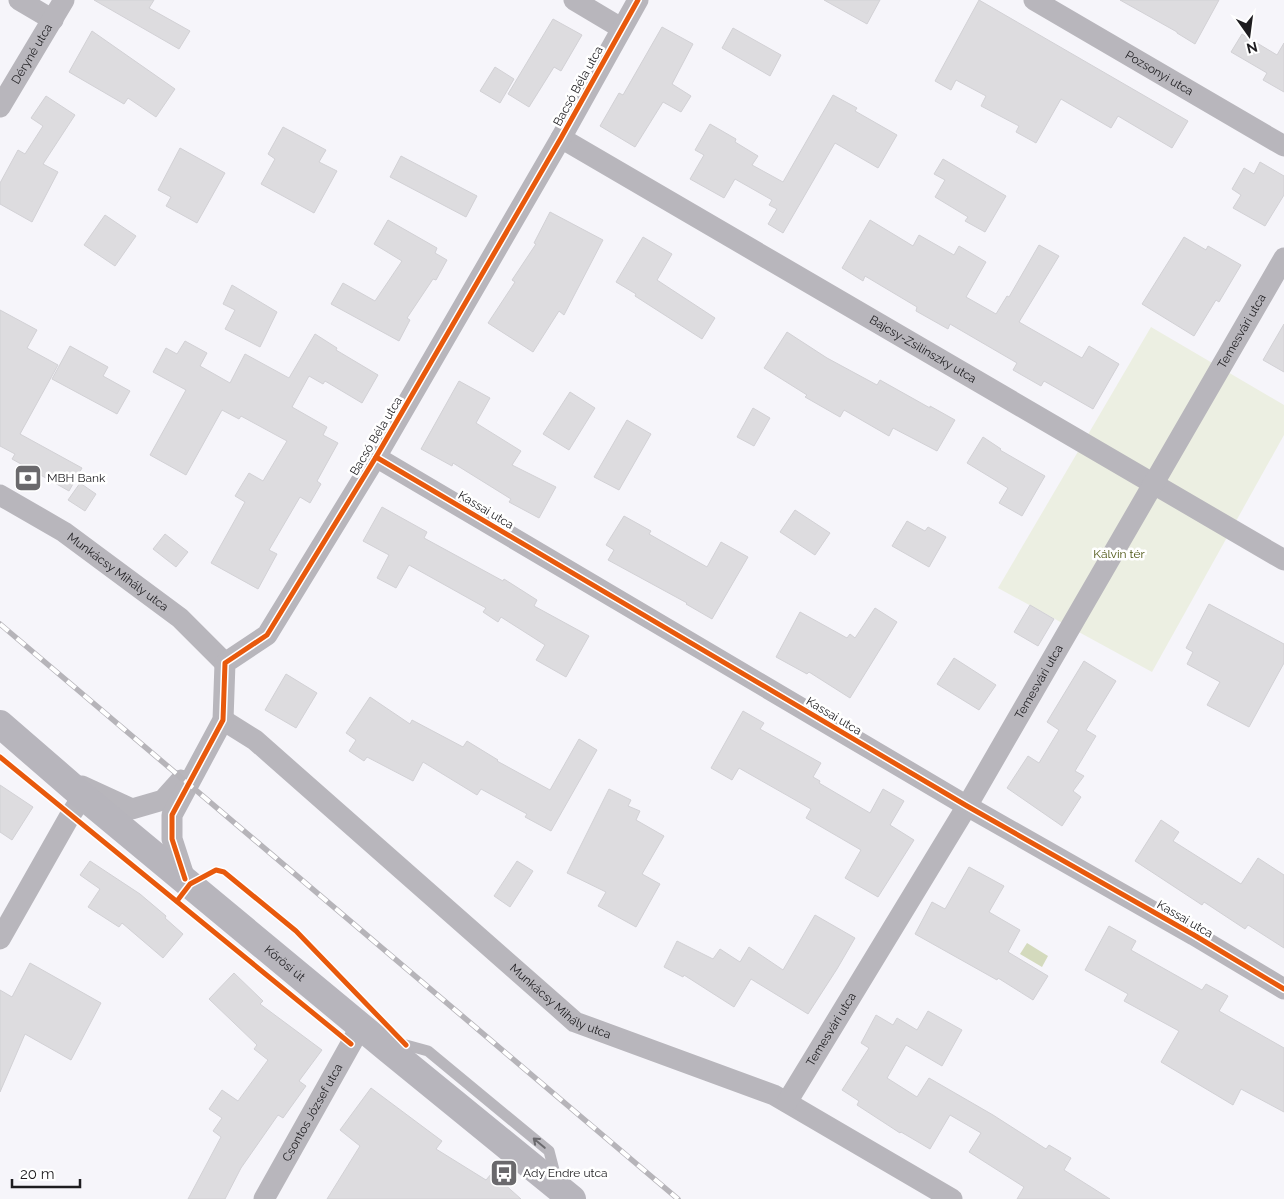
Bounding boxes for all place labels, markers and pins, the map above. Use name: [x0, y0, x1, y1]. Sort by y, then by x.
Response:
bank icon: MBH Bank: [13, 463, 43, 493]
place label: MBH Bank: [47, 471, 106, 485]
bus stop icon: Ady Endre utca: [489, 1158, 519, 1188]
place label: Ady Endre utca: [523, 1166, 608, 1180]

